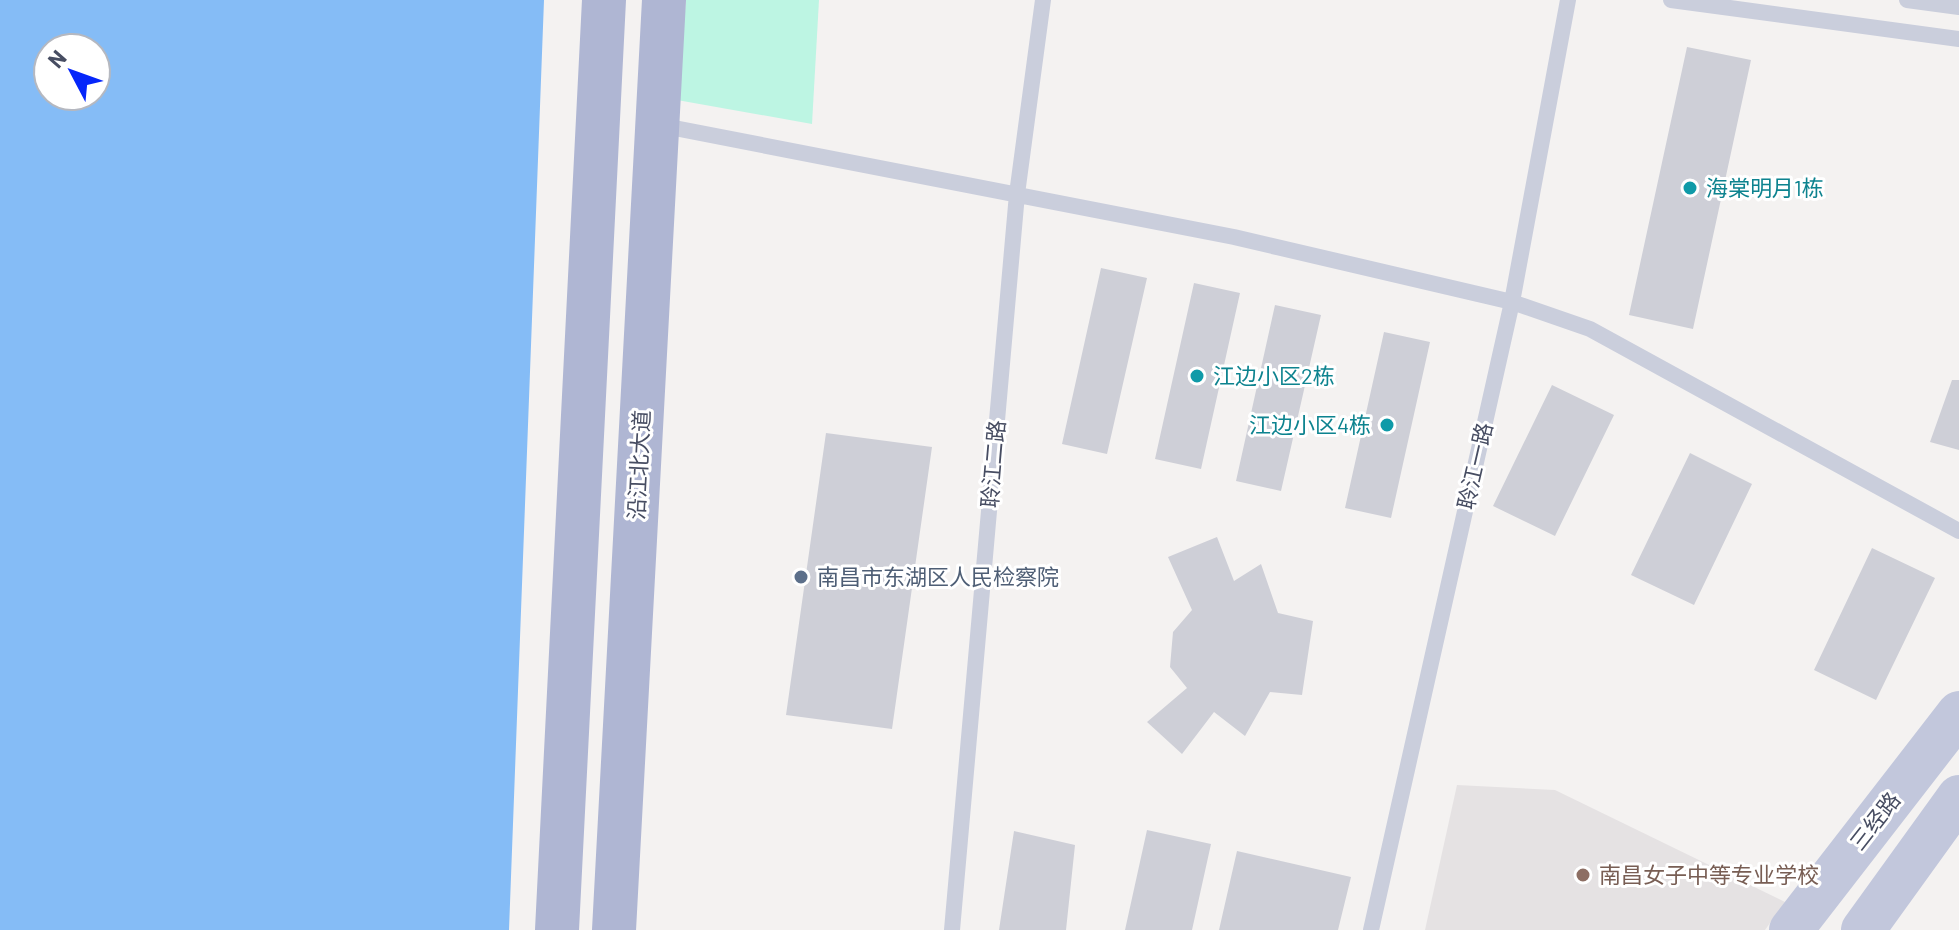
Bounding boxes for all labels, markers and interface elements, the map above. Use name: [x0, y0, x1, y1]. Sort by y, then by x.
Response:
north arrow: [32, 32, 112, 112]
text: N: [42, 44, 71, 72]
place label: 海棠明月1栋: [1706, 174, 1824, 200]
marker: 海棠明月1栋: [1681, 179, 1699, 197]
place label: 江边小区2栋: [1213, 362, 1335, 388]
marker: 江边小区2栋: [1188, 367, 1206, 385]
street label: 沿江北大道: [622, 409, 654, 521]
place label: 江边小区4栋: [1249, 411, 1371, 437]
marker: 江边小区4栋: [1378, 416, 1396, 434]
street label: 聆江二路: [975, 419, 1009, 509]
street label: 聆江一路: [1451, 420, 1497, 512]
place label: 南昌市东湖区人民检察院: [817, 563, 1059, 589]
marker: 南昌市东湖区人民检察院: [792, 568, 810, 586]
street label: 三经路: [1844, 786, 1905, 854]
place label: 南昌女子中等专业学校: [1599, 861, 1819, 887]
marker: 南昌女子中等专业学校: [1574, 866, 1592, 884]

